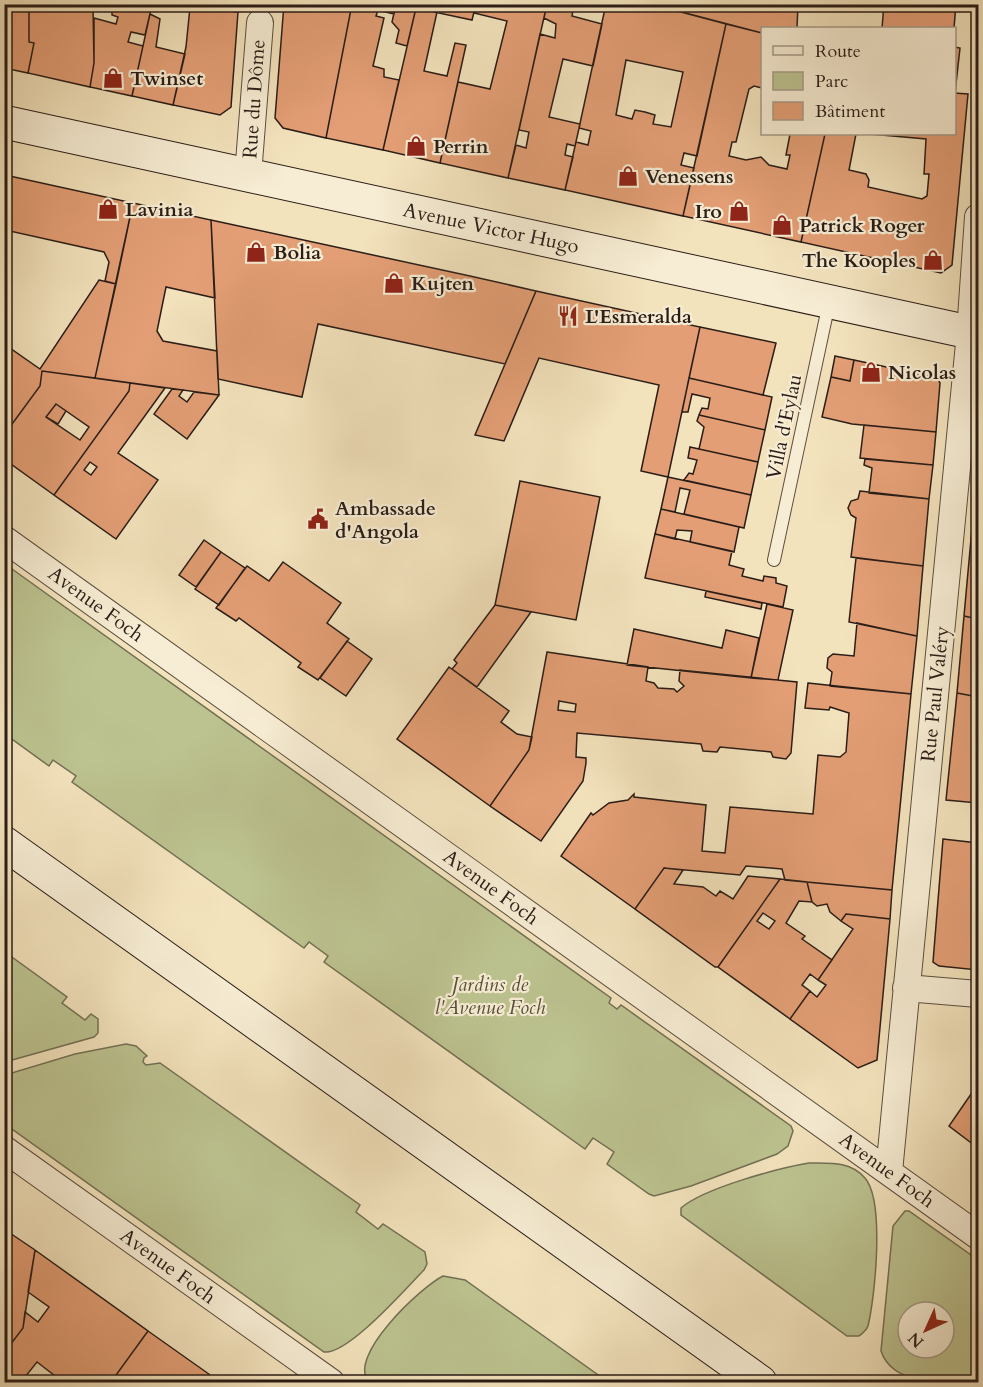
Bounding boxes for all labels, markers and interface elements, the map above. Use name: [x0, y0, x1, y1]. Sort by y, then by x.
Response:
legend: [761, 27, 956, 135]
street label: Rue du Dôme: [236, 39, 272, 159]
text: Route: [815, 39, 861, 64]
place label: Twinset: [130, 65, 203, 92]
shop icon: Twinset: [101, 66, 125, 90]
text: Parc: [815, 69, 848, 94]
text: Bâtiment: [815, 99, 885, 124]
place label: Perrin: [433, 133, 489, 160]
shop icon: Perrin: [404, 134, 428, 158]
place label: Venessens: [645, 163, 733, 190]
shop icon: Venessens: [616, 164, 640, 188]
place label: Lavinia: [125, 196, 194, 223]
street label: Avenue Victor Hugo: [401, 196, 582, 260]
shop icon: Lavinia: [96, 197, 120, 221]
place label: Iro: [695, 198, 722, 225]
shop icon: Iro: [727, 199, 751, 223]
place label: Patrick Roger: [799, 212, 926, 239]
shop icon: Patrick Roger: [770, 213, 794, 237]
place label: Bolia: [273, 239, 321, 266]
shop icon: Bolia: [244, 240, 268, 264]
place label: The Kooples: [802, 247, 916, 274]
shop icon: The Kooples: [921, 248, 945, 272]
place label: Kujten: [411, 270, 474, 297]
shop icon: Kujten: [382, 271, 406, 295]
place label: L'Esmeralda: [585, 303, 692, 330]
restaurant icon: L'Esmeralda: [556, 304, 580, 328]
place label: Nicolas: [888, 359, 956, 386]
shop icon: Nicolas: [859, 360, 883, 384]
street label: Villa d'Eylau: [760, 372, 808, 482]
place label: Ambassade d'Angola: [335, 495, 436, 545]
public building icon: Ambassade d'Angola: [306, 507, 330, 531]
street label: Avenue Foch: [43, 560, 149, 648]
street label: Rue Paul Valéry: [914, 624, 956, 763]
street label: Avenue Foch: [438, 843, 544, 931]
park label: Jardins de l'Avenue Foch: [435, 971, 546, 1021]
street label: Avenue Foch: [834, 1126, 940, 1214]
street label: Avenue Foch: [115, 1222, 221, 1310]
north arrow: [896, 1300, 956, 1360]
text: N: [903, 1327, 929, 1353]

